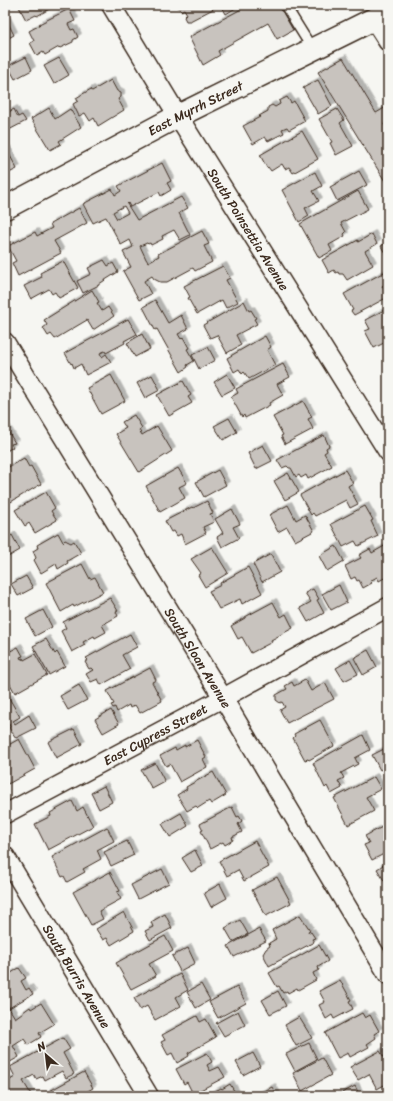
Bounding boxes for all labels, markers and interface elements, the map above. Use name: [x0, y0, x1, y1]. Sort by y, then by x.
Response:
street label: East Myrrh Street: [143, 74, 248, 142]
street label: South Poinsettia Avenue: [201, 163, 296, 296]
street label: South Sloan Avenue: [158, 603, 238, 713]
street label: East Cypress Street: [99, 697, 212, 772]
street label: South Burris Avenue: [36, 920, 117, 1033]
north arrow: [26, 1035, 66, 1075]
text: N: [33, 1036, 50, 1057]

